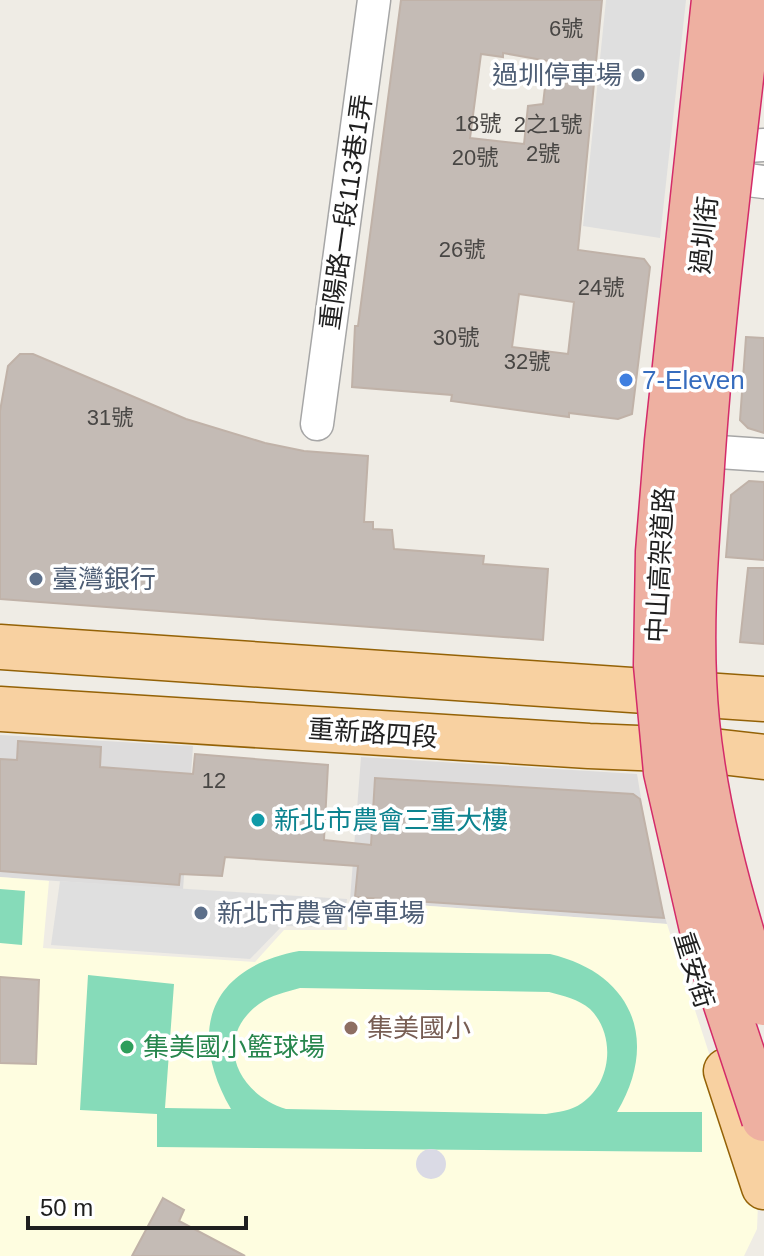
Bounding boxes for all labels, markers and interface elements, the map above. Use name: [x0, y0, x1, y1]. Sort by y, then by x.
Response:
house number: 6號: [549, 16, 583, 41]
place label: 過圳停車場: [492, 60, 622, 90]
marker: 過圳停車場: [629, 66, 647, 84]
street label: 重陽路一段113巷1弄: [315, 92, 377, 332]
house number: 18號: [455, 111, 501, 136]
house number: 2之1號: [514, 112, 582, 137]
house number: 2號: [526, 141, 560, 166]
house number: 20號: [452, 145, 498, 170]
street label: 過圳街: [685, 195, 723, 275]
house number: 26號: [439, 237, 485, 262]
house number: 24號: [578, 275, 624, 300]
house number: 30號: [433, 325, 479, 350]
house number: 32號: [504, 349, 550, 374]
place label: 7-Eleven: [642, 365, 745, 395]
marker: 7-Eleven: [617, 371, 635, 389]
house number: 31號: [87, 405, 133, 430]
street label: 中山高架道路: [641, 486, 679, 644]
place label: 臺灣銀行: [52, 564, 156, 594]
marker: 臺灣銀行: [27, 570, 45, 588]
street label: 重新路四段: [307, 714, 439, 752]
house number: 12: [202, 768, 226, 793]
place label: 新北市農會三重大樓: [274, 805, 508, 835]
marker: 新北市農會三重大樓: [249, 811, 267, 829]
place label: 新北市農會停車場: [217, 898, 425, 928]
marker: 新北市農會停車場: [192, 904, 210, 922]
street label: 重安街: [668, 928, 720, 1012]
place label: 集美國小: [367, 1013, 471, 1043]
marker: 集美國小: [342, 1019, 360, 1037]
place label: 集美國小籃球場: [143, 1032, 325, 1062]
marker: 集美國小籃球場: [118, 1038, 136, 1056]
scale bar: [28, 1180, 246, 1230]
text: 50 m: [40, 1194, 93, 1221]

